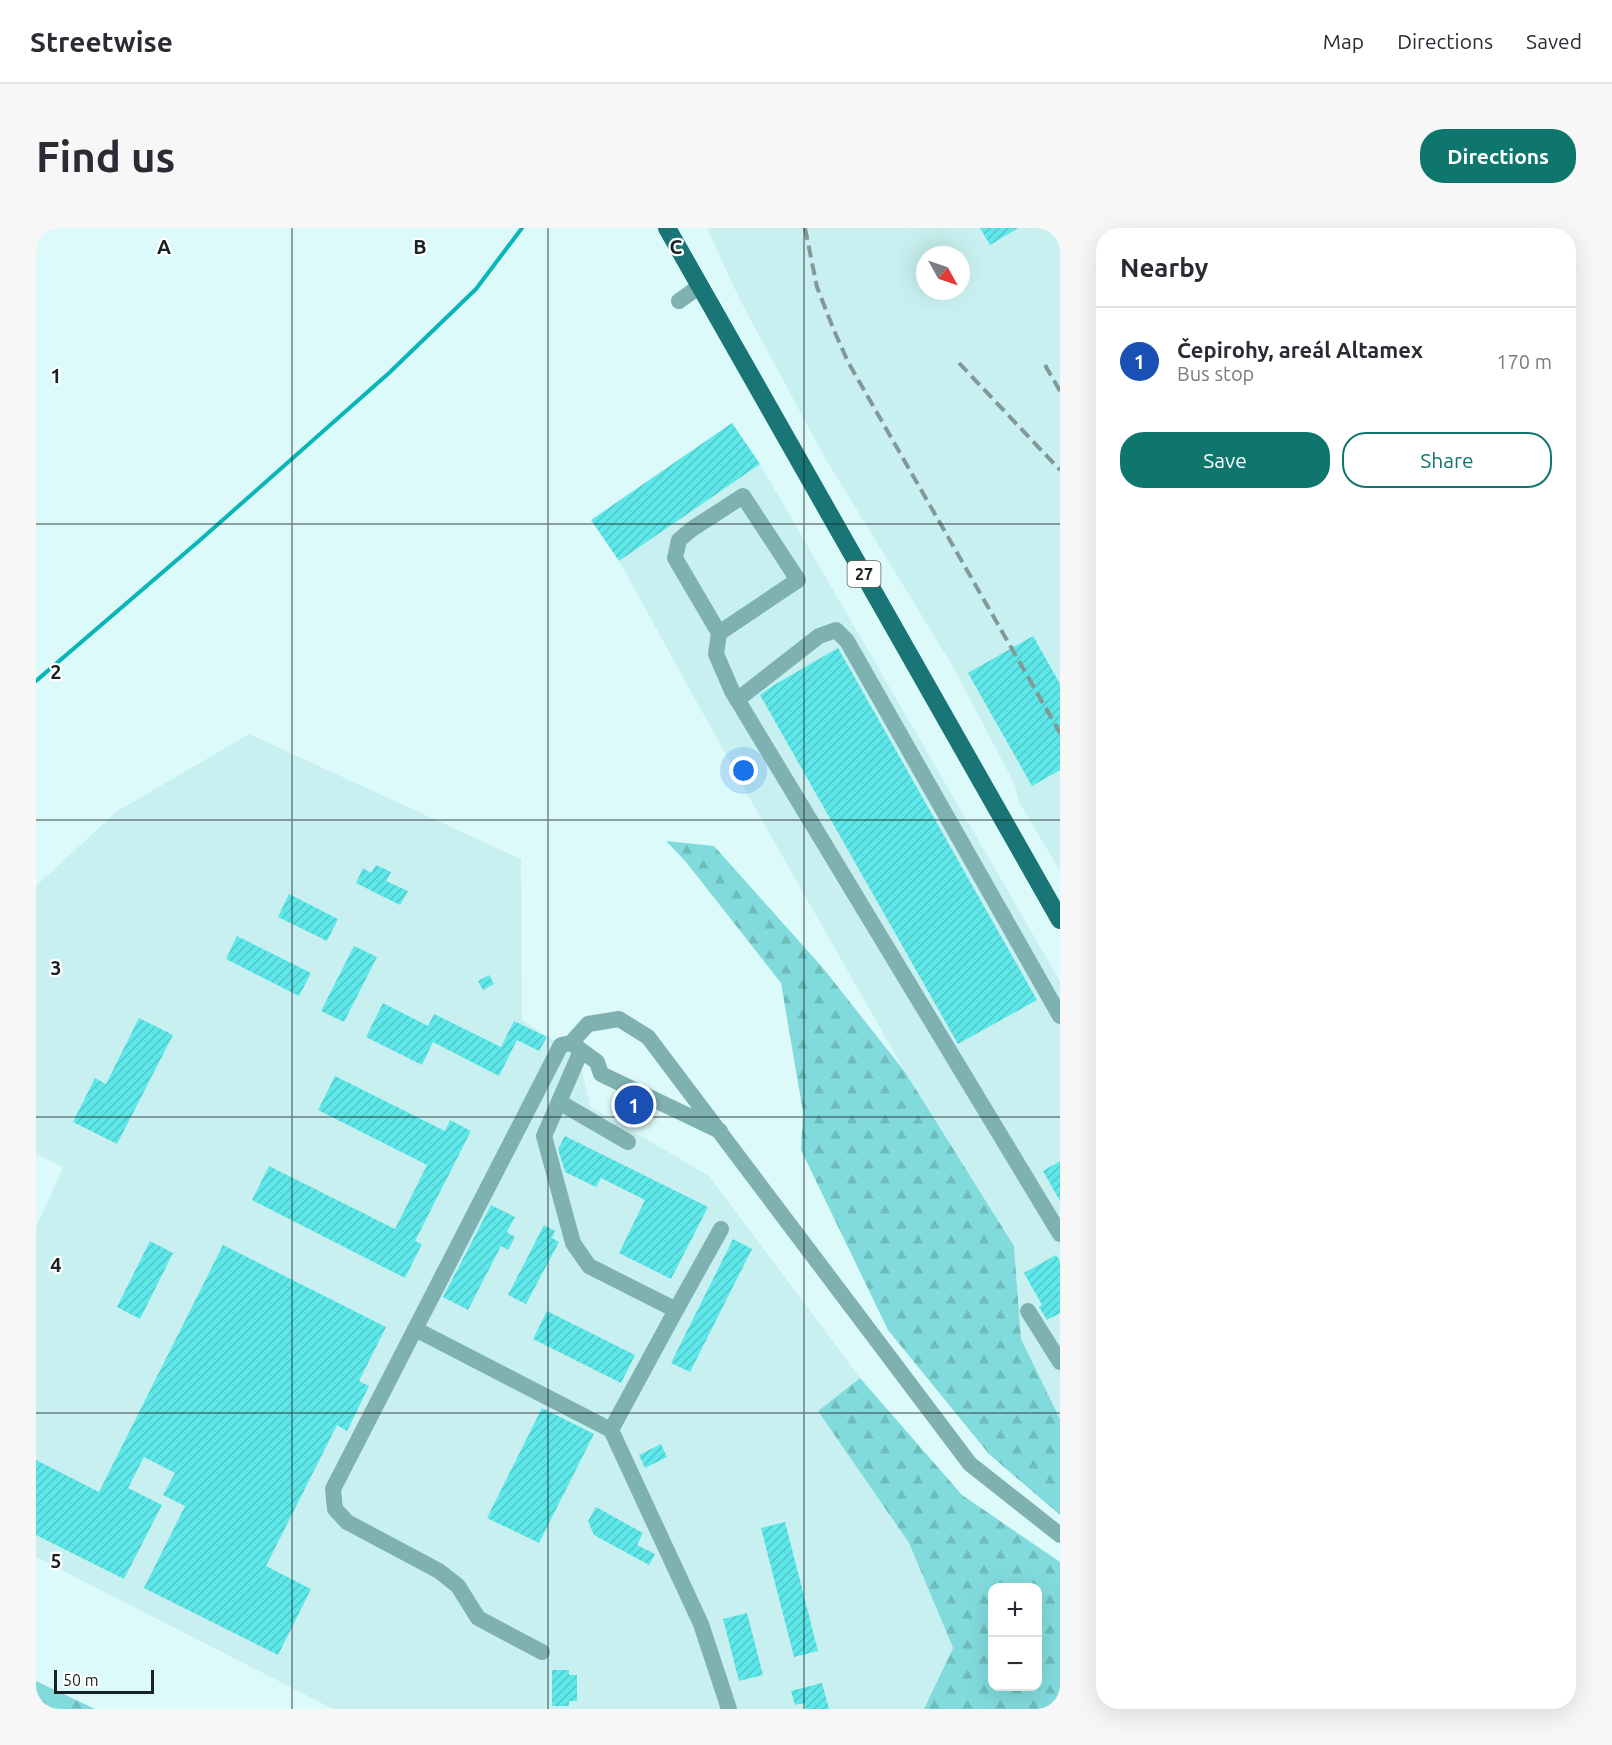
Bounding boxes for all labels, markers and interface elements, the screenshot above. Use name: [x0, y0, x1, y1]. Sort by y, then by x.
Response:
text: Streetwise: [30, 26, 173, 57]
text: Map: [1323, 29, 1364, 53]
text: Directions: [1397, 29, 1493, 53]
text: Saved: [1526, 29, 1582, 53]
button: Directions: [1420, 129, 1576, 183]
text: Find us: [36, 133, 175, 180]
text: A: [157, 235, 171, 258]
text: B: [413, 235, 427, 258]
text: C: [670, 235, 683, 258]
north arrow: [916, 246, 970, 300]
text: Nearby: [1120, 253, 1208, 282]
text: Čepirohy, areál Altamex: [1177, 337, 1423, 362]
text: 1: [1134, 350, 1145, 373]
text: 170 m: [1496, 350, 1552, 373]
text: Bus stop: [1177, 362, 1254, 385]
text: 1: [50, 364, 62, 387]
button: Save: [1120, 432, 1330, 488]
button: Share: [1342, 432, 1552, 488]
road number: 27: [848, 561, 880, 587]
text: 2: [50, 660, 62, 683]
your location: [729, 756, 758, 785]
text: 3: [50, 956, 62, 979]
pin: 1: [614, 1082, 654, 1128]
text: 4: [50, 1253, 62, 1276]
text: 5: [50, 1549, 62, 1572]
map controls: [988, 1583, 1042, 1691]
button: +: [988, 1583, 1042, 1637]
button: −: [988, 1637, 1042, 1691]
scale bar: [54, 1667, 154, 1694]
text: 50 m: [63, 1671, 99, 1689]

